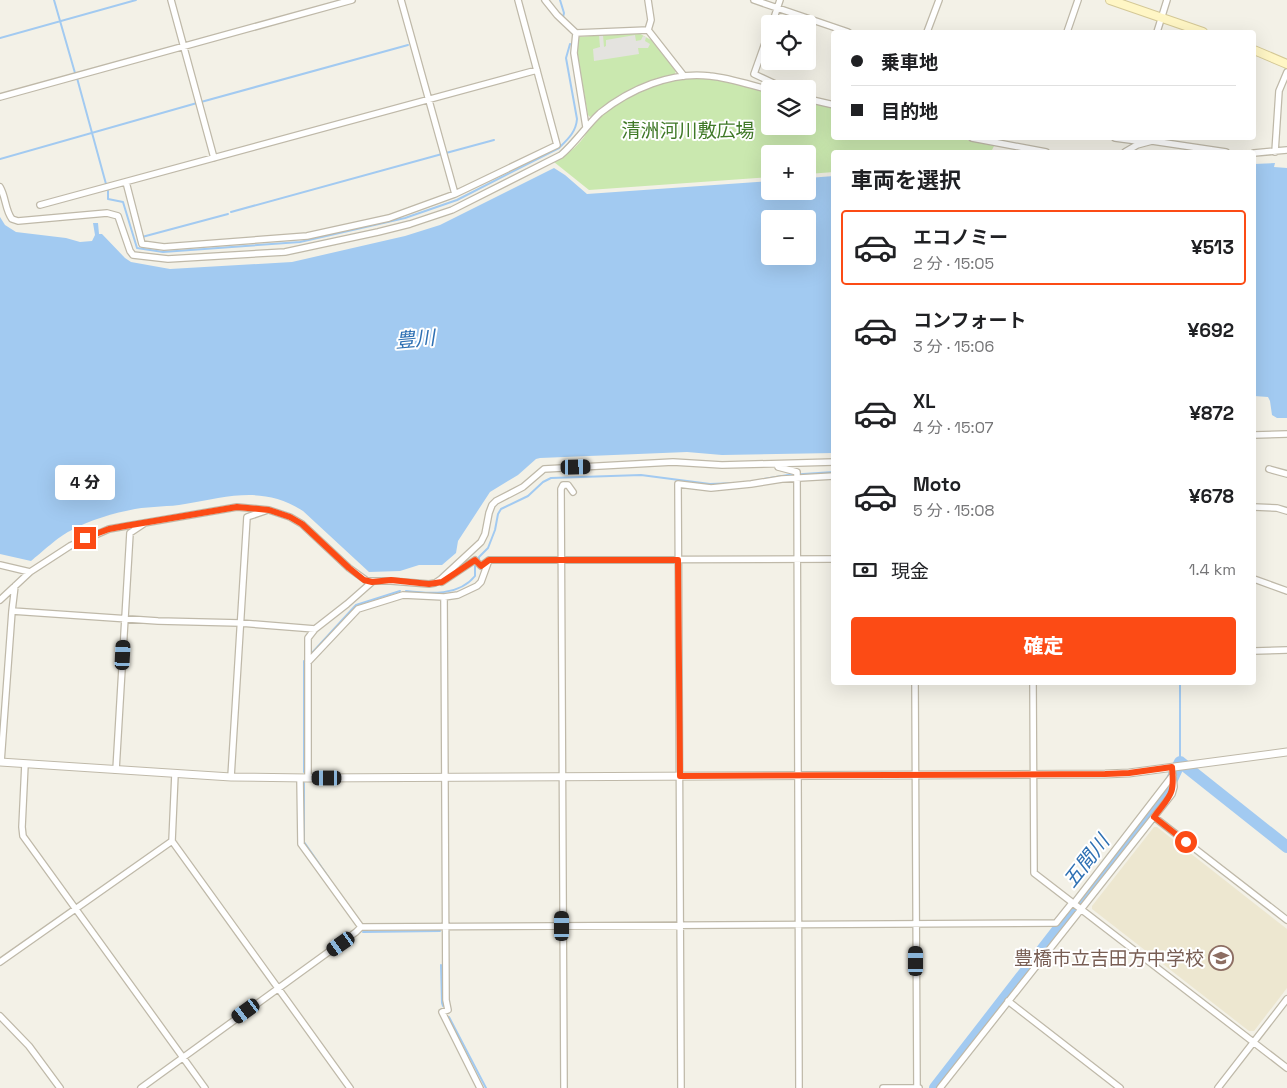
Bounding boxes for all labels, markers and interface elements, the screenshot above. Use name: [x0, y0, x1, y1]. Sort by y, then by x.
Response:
map controls: [761, 15, 816, 265]
button: locate: [761, 15, 816, 70]
text: 乗車地: [881, 50, 938, 75]
button: layers: [761, 80, 816, 135]
text: 目的地: [881, 99, 938, 124]
park label: 清洲河川敷広場: [621, 118, 755, 143]
button: +: [761, 145, 816, 200]
text: 車両を選択: [851, 166, 961, 194]
button: −: [761, 210, 816, 265]
icon: car: [853, 225, 898, 270]
text: エコノミー: [913, 225, 1008, 250]
text: ¥513: [1191, 235, 1234, 260]
text: 2 分 · 15:05: [913, 253, 994, 274]
icon: car: [853, 308, 898, 353]
text: コンフォート: [913, 308, 1026, 333]
text: ¥692: [1187, 318, 1234, 343]
water label: 豊川: [394, 324, 438, 354]
text: 3 分 · 15:06: [913, 336, 994, 357]
text: XL: [913, 389, 936, 414]
icon: car: [853, 391, 898, 436]
text: ¥872: [1189, 401, 1234, 426]
text: 4 分 · 15:07: [913, 417, 994, 438]
car: [560, 459, 591, 475]
callout: 4 分: [55, 466, 115, 500]
text: 4 分: [70, 472, 100, 493]
text: Moto: [913, 472, 961, 497]
icon: car: [853, 474, 898, 519]
text: ¥678: [1189, 484, 1234, 509]
text: 5 分 · 15:08: [913, 500, 994, 521]
route end: [74, 527, 96, 549]
icon: cash: [851, 556, 879, 584]
text: 現金: [891, 559, 929, 584]
text: 1.4 km: [1189, 559, 1236, 580]
button: 確定: [851, 617, 1236, 675]
car: [114, 640, 131, 670]
car: [312, 771, 342, 786]
water label: 五間川: [1057, 828, 1116, 893]
route start: [1175, 831, 1197, 853]
car: [554, 911, 569, 941]
car: [324, 929, 357, 959]
school or university icon: 豊橋市立吉田方中学校: [1208, 945, 1234, 971]
car: [908, 946, 923, 976]
place label: 豊橋市立吉田方中学校: [1014, 946, 1204, 971]
car: [229, 996, 262, 1026]

